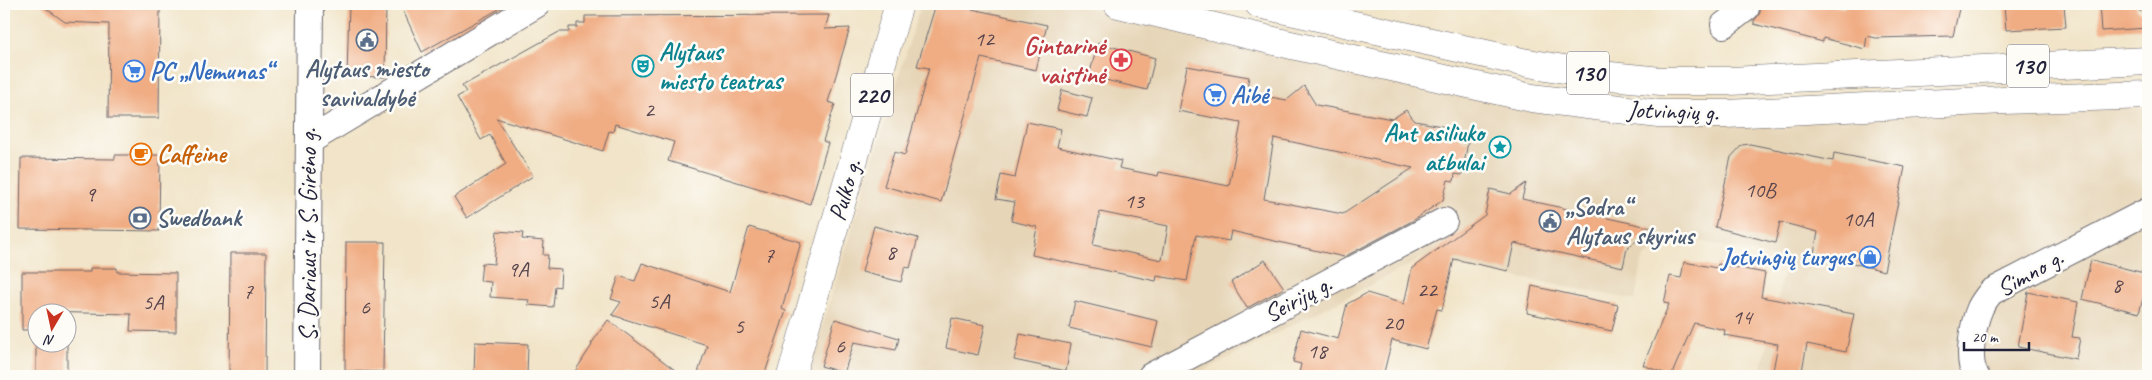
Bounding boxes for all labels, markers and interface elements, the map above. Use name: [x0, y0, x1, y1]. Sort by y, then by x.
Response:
house number: 12: [974, 25, 996, 53]
public building icon: Alytaus miesto savivaldybė: [355, 28, 379, 52]
place label: Gintarinė vaistinė: [1024, 30, 1108, 91]
place label: Alytaus miesto teatras: [659, 36, 784, 97]
road number: 130: [2007, 44, 2049, 88]
pharmacy icon: Gintarinė vaistinė: [1109, 48, 1133, 72]
road number: 130: [1567, 52, 1609, 94]
place label: Alytaus miesto savivaldybė: [305, 53, 432, 114]
theatre icon: Alytaus miesto teatras: [631, 54, 655, 78]
place label: PC „Nemunas“: [150, 55, 278, 87]
supermarket icon: PC „Nemunas“: [122, 59, 146, 83]
road number: 220: [851, 74, 893, 116]
place label: Aibė: [1231, 79, 1271, 111]
supermarket icon: Aibė: [1203, 83, 1227, 107]
street label: Jotvingių g.: [1626, 93, 1719, 129]
house number: 2: [644, 96, 656, 124]
place label: Ant asiliuko atbulai: [1384, 117, 1487, 178]
street label: S. Dariaus ir S. Girėno g.: [292, 128, 324, 342]
place icon: Ant asiliuko atbulai: [1488, 135, 1512, 159]
place label: Caffeine: [157, 138, 228, 170]
cafe icon: Caffeine: [129, 142, 153, 166]
street label: Pulko g.: [821, 156, 869, 224]
house number: 10B: [1744, 176, 1777, 204]
house number: 9: [85, 180, 97, 208]
house number: 13: [1124, 187, 1146, 215]
place label: „Sodra“ Alytaus skyrius: [1566, 191, 1696, 252]
place label: Swedbank: [156, 202, 244, 234]
house number: 10A: [1843, 205, 1874, 233]
bank icon: Swedbank: [128, 206, 152, 230]
public building icon: „Sodra“ Alytaus skyrius: [1538, 209, 1562, 233]
house number: 8: [886, 238, 898, 266]
house number: 7: [764, 241, 775, 269]
place label: Jotvingių turgus: [1719, 241, 1856, 273]
street label: Simno g.: [1991, 242, 2069, 304]
shop icon: Jotvingių turgus: [1858, 245, 1882, 269]
house number: 9A: [508, 255, 529, 283]
street label: Seirijų g.: [1259, 268, 1337, 330]
house number: 8: [2112, 271, 2124, 299]
house number: 22: [1417, 276, 1439, 304]
house number: 7: [243, 277, 254, 305]
house number: 5A: [649, 287, 670, 315]
house number: 5A: [143, 288, 164, 316]
house number: 6: [360, 293, 371, 321]
north arrow: [28, 302, 78, 352]
house number: 14: [1732, 303, 1754, 331]
house number: 20: [1383, 309, 1405, 337]
house number: 5: [734, 312, 745, 340]
scale bar: [1964, 320, 2030, 352]
text: 20 m: [1972, 328, 1999, 347]
text: N: [42, 331, 56, 349]
house number: 6: [835, 332, 846, 360]
house number: 18: [1307, 337, 1329, 365]

